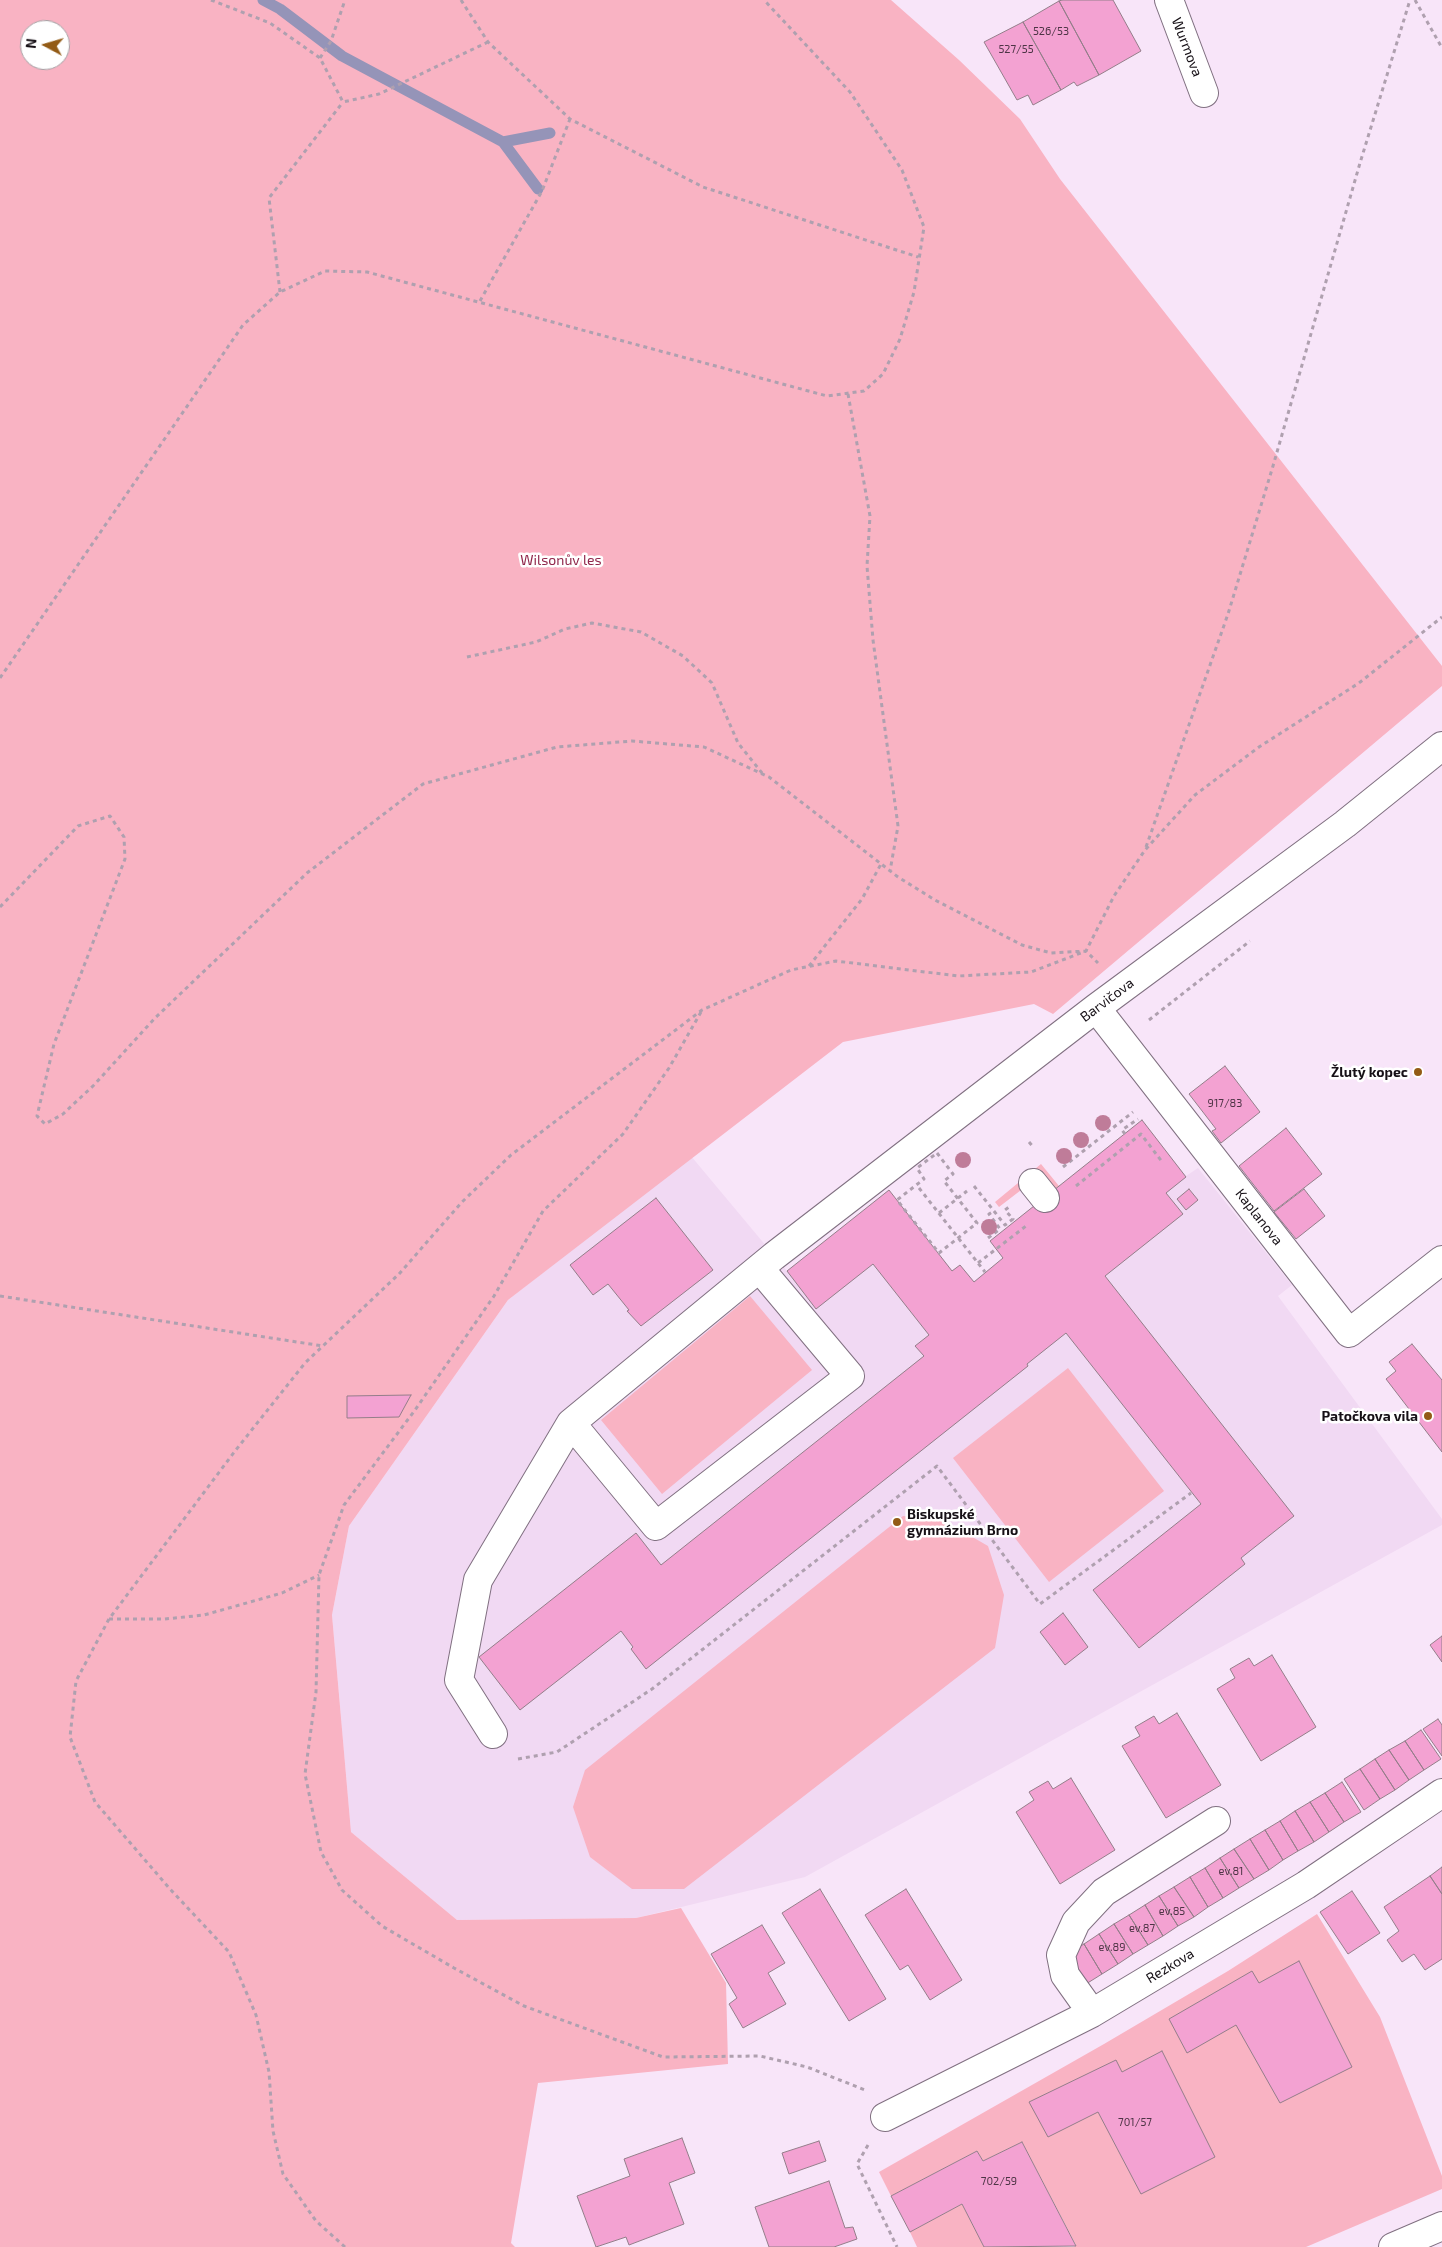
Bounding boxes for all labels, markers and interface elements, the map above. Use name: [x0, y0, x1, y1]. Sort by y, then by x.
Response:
street label: Wurmova: [1168, 15, 1206, 79]
north arrow: [20, 20, 70, 70]
house number: 526/53: [1033, 24, 1069, 38]
text: N: [22, 38, 40, 49]
house number: 527/55: [998, 42, 1034, 56]
park label: Wilsonův les: [520, 552, 602, 568]
street label: Barvičova: [1077, 974, 1137, 1026]
place label: Žlutý kopec: [1331, 1064, 1408, 1080]
marker: Žlutý kopec: [1412, 1066, 1424, 1078]
house number: 917/83: [1208, 1096, 1242, 1110]
street label: Kaplanova: [1232, 1185, 1286, 1249]
place label: Patočkova vila: [1321, 1408, 1418, 1424]
marker: Patočkova vila: [1422, 1410, 1434, 1422]
place label: Biskupské gymnázium Brno: [907, 1506, 1018, 1538]
marker: Biskupské gymnázium Brno: [891, 1516, 903, 1528]
house number: ev.81: [1219, 1864, 1243, 1878]
house number: ev.85: [1159, 1904, 1185, 1918]
house number: ev.87: [1129, 1921, 1155, 1935]
house number: ev.89: [1099, 1940, 1125, 1954]
street label: Rezkova: [1143, 1945, 1197, 1987]
house number: 701/57: [1118, 2115, 1152, 2129]
house number: 702/59: [981, 2174, 1017, 2188]

